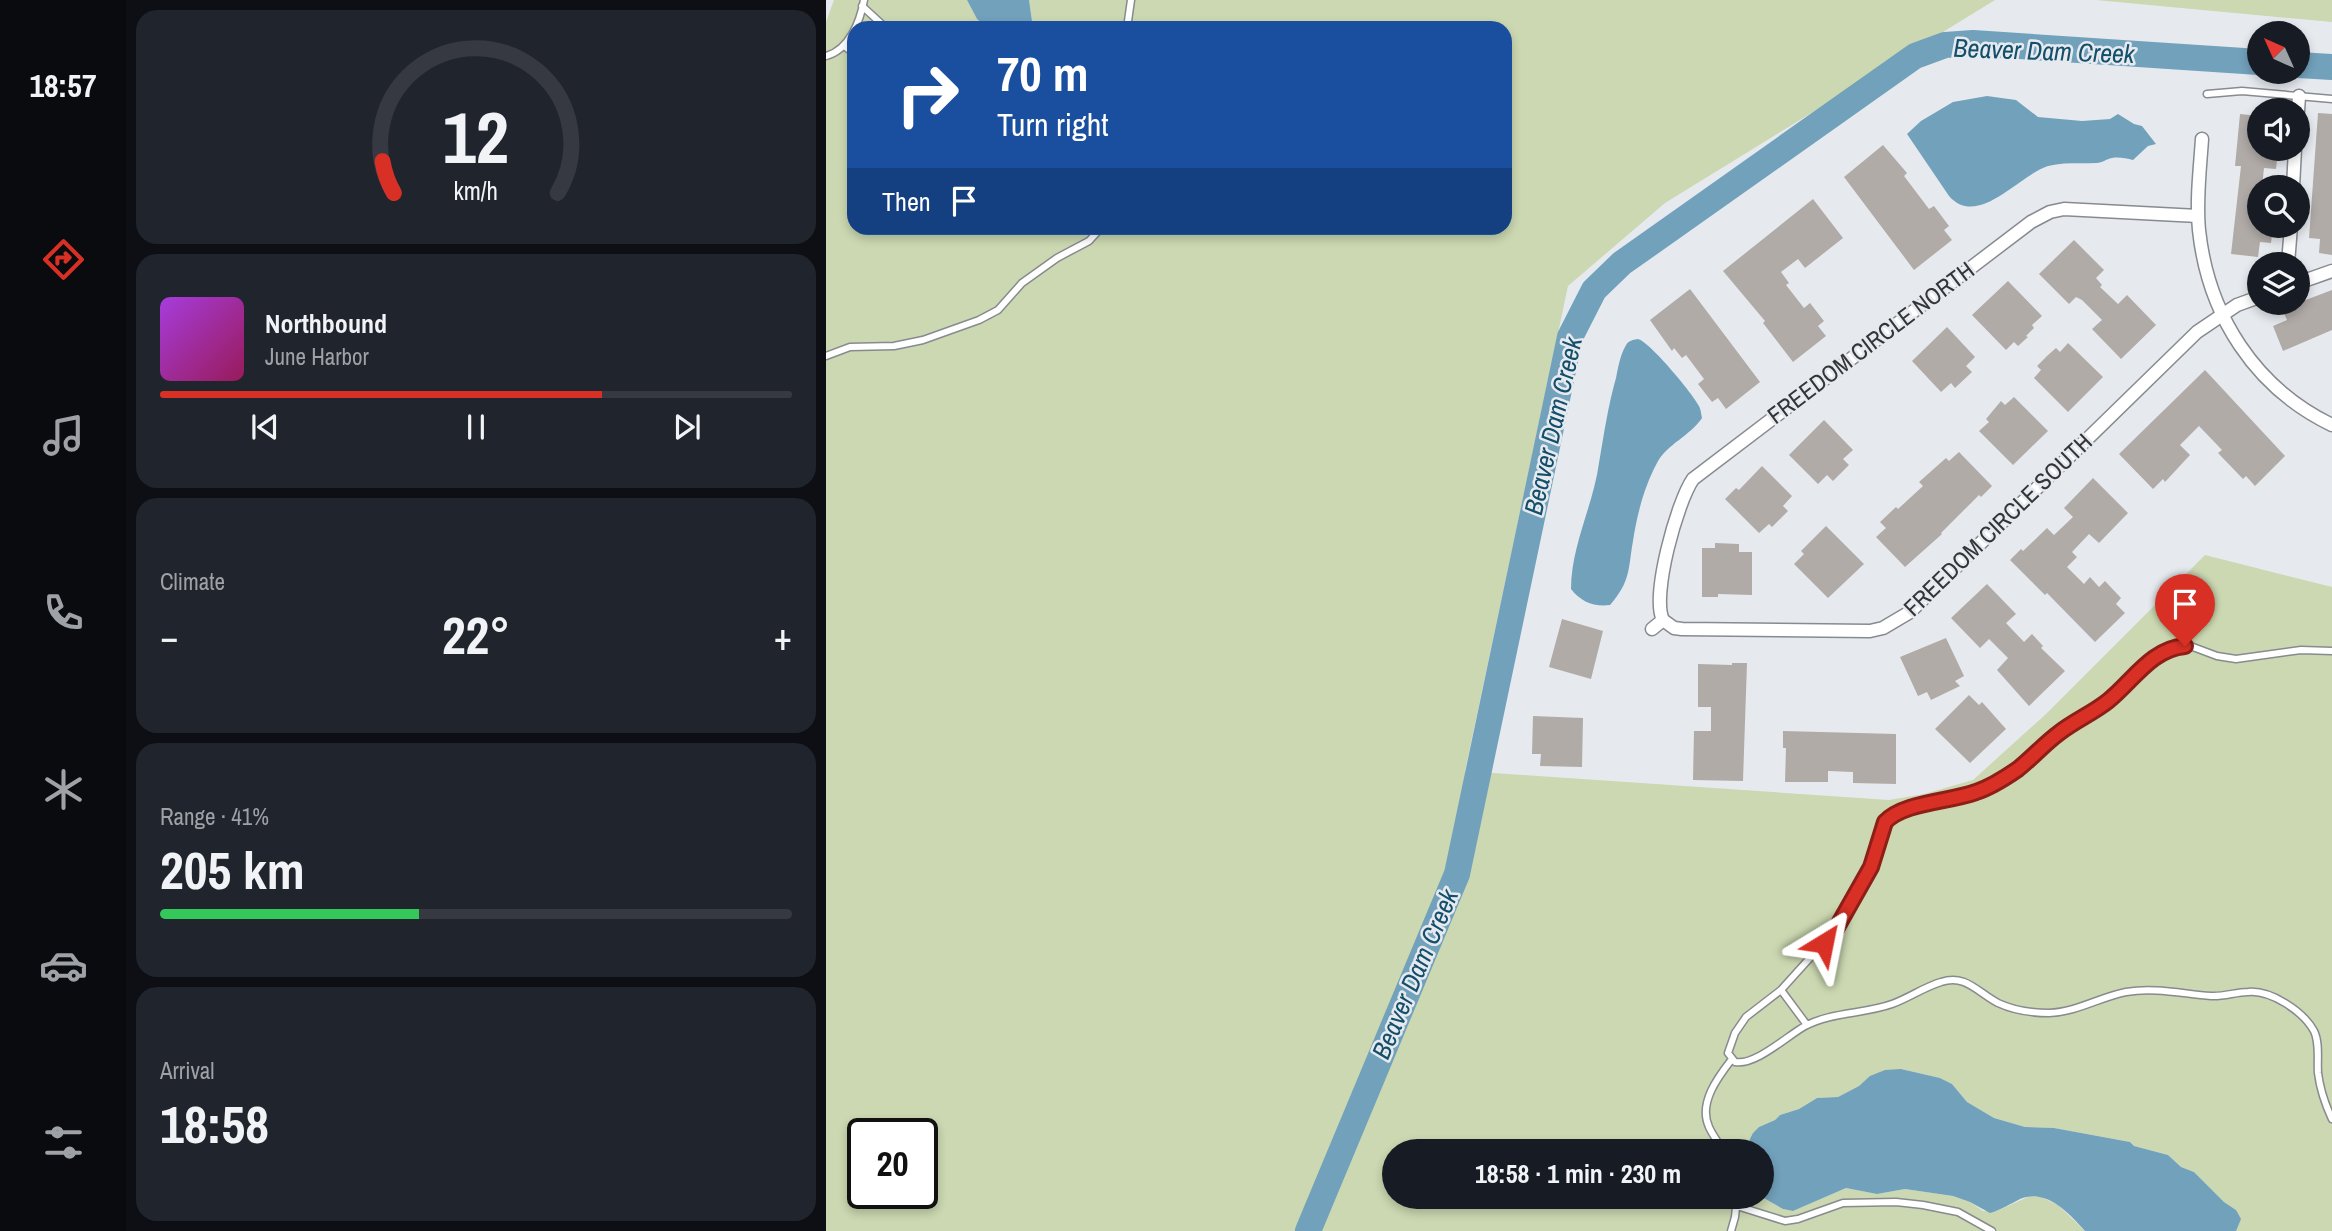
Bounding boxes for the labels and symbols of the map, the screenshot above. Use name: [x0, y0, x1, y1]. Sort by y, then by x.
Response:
north arrow: [2247, 21, 2310, 84]
water label: Beaver Dam Creek: [1953, 30, 2137, 71]
street label: FREEDOM CIRCLE NORTH: [1760, 254, 1980, 431]
water label: Beaver Dam Creek: [1515, 332, 1590, 518]
street label: FREEDOM CIRCLE SOUTH: [1896, 426, 2098, 623]
pin: [2155, 574, 2215, 646]
water label: Beaver Dam Creek: [1363, 882, 1467, 1064]
position arrow: [1787, 906, 1861, 980]
speed limit sign: 20: [847, 1118, 938, 1209]

